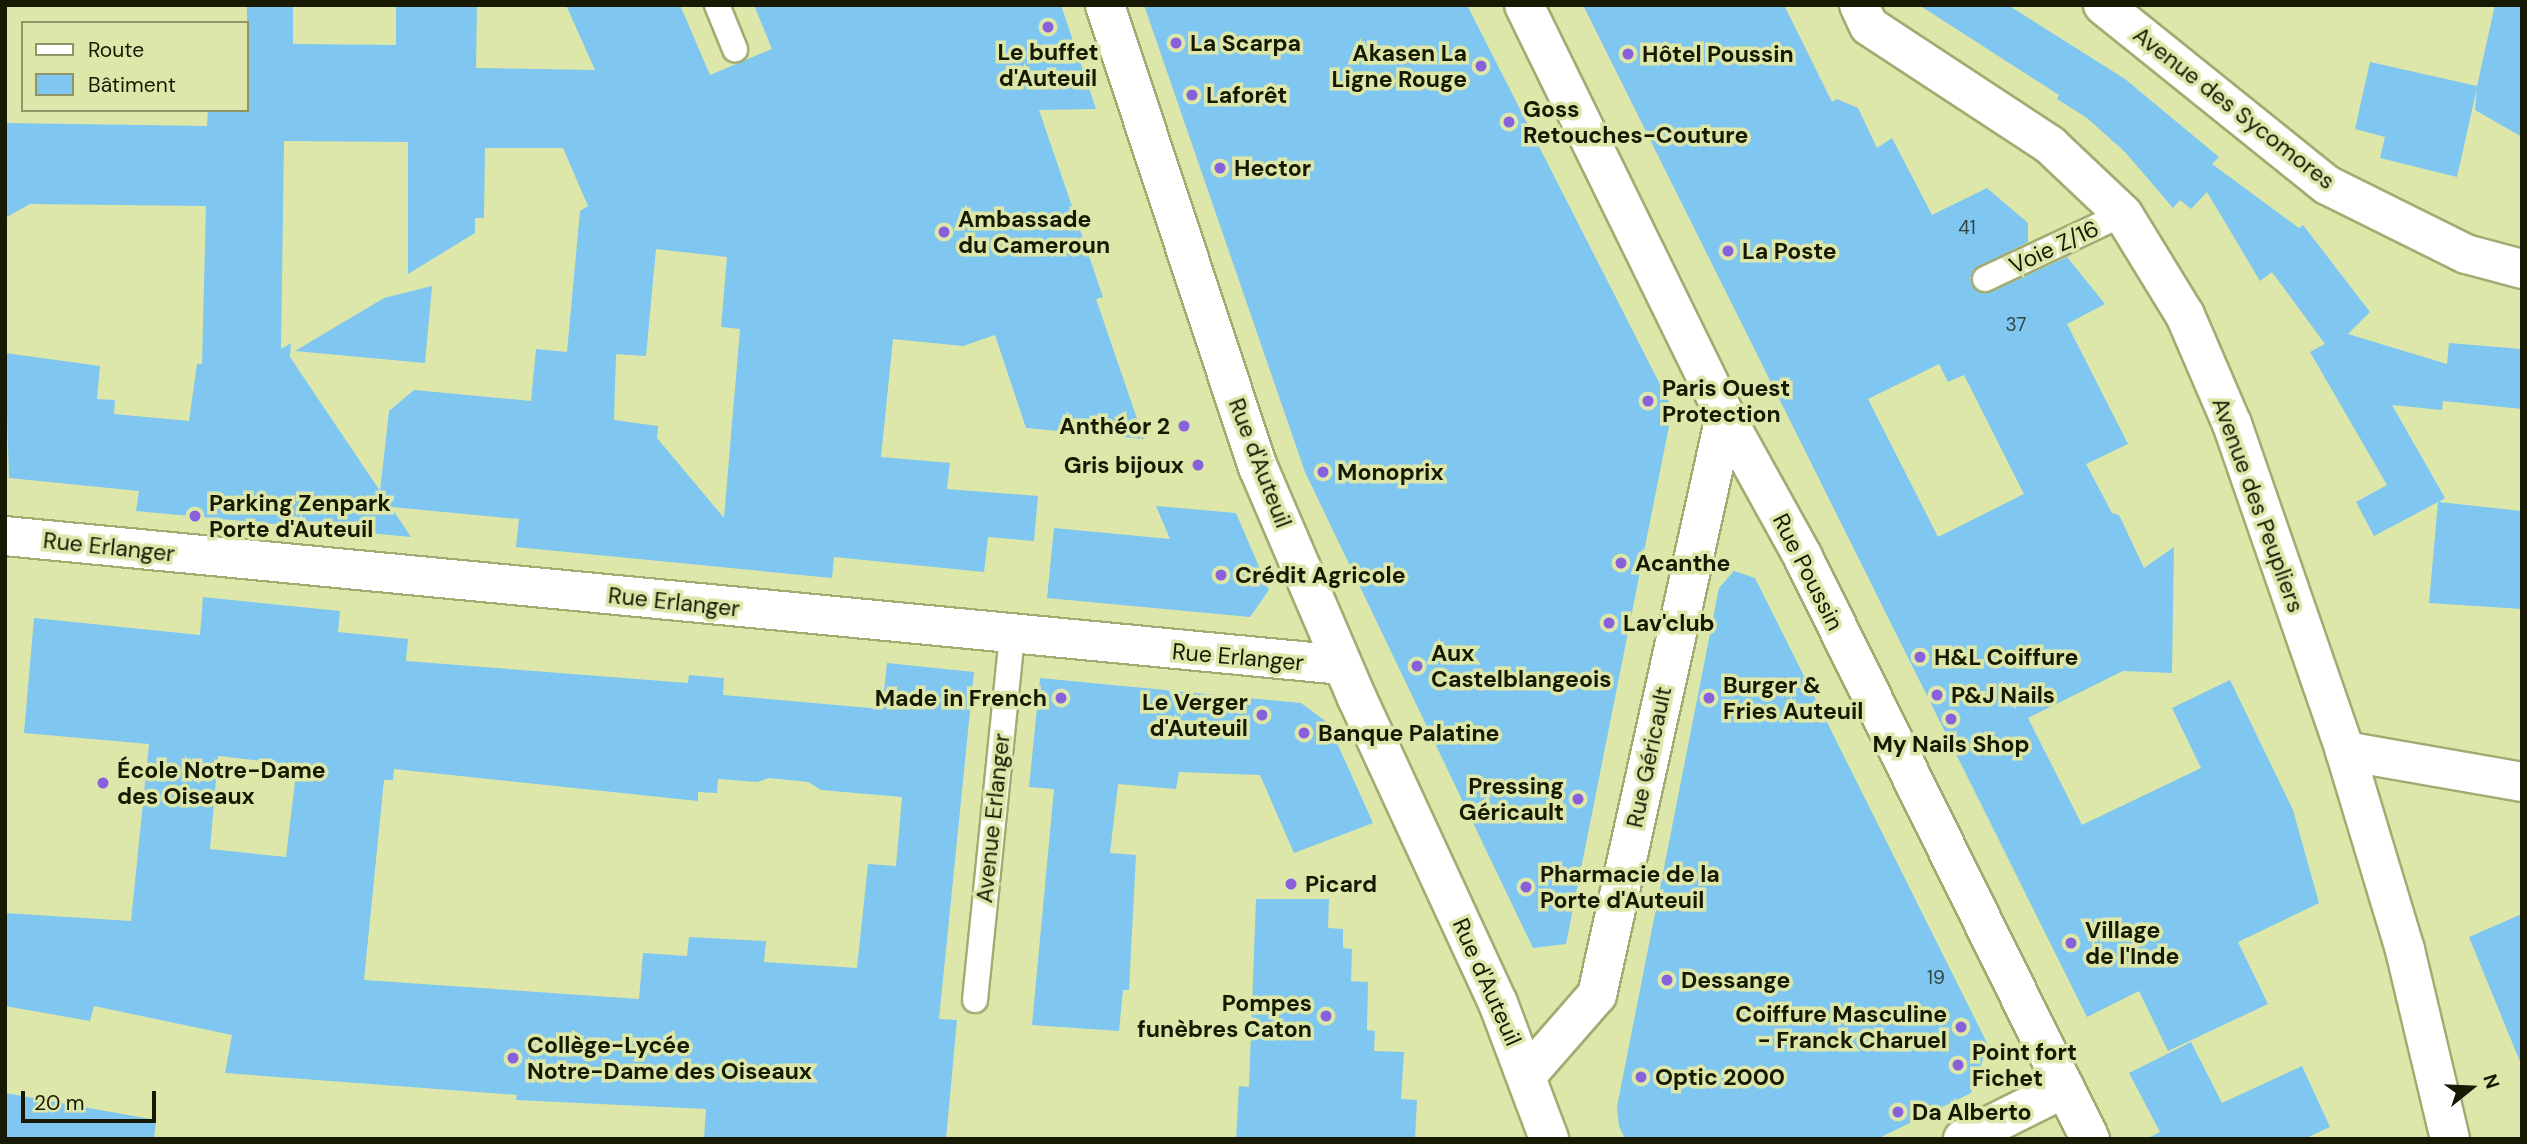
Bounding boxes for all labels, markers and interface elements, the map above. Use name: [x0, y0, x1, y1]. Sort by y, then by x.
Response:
marker: Le buffet d'Auteuil: [1040, 19, 1056, 35]
legend: [21, 21, 248, 112]
street label: Avenue des Sycomores: [2128, 21, 2340, 195]
place label: La Scarpa: [1190, 29, 1301, 57]
marker: La Scarpa: [1168, 35, 1184, 51]
text: Route: [88, 36, 144, 64]
place label: Le buffet d'Auteuil: [997, 38, 1099, 92]
place label: Akasen La Ligne Rouge: [1332, 39, 1467, 93]
place label: Hôtel Poussin: [1642, 40, 1794, 68]
marker: Hôtel Poussin: [1620, 46, 1636, 62]
marker: Akasen La Ligne Rouge: [1473, 58, 1489, 74]
text: Bâtiment: [88, 71, 176, 99]
place label: Laforêt: [1206, 81, 1287, 109]
marker: Laforêt: [1184, 87, 1200, 103]
place label: Goss Retouches-Couture: [1523, 95, 1748, 149]
marker: Goss Retouches-Couture: [1501, 114, 1517, 130]
place label: Hector: [1234, 154, 1311, 182]
marker: Hector: [1212, 160, 1228, 176]
place label: Ambassade du Cameroun: [958, 205, 1110, 259]
street label: Voie Z/16: [2005, 214, 2103, 280]
house number: 41: [1958, 217, 1976, 239]
marker: Ambassade du Cameroun: [936, 224, 952, 240]
place label: La Poste: [1742, 237, 1837, 265]
marker: La Poste: [1720, 243, 1736, 259]
house number: 37: [2005, 314, 2027, 336]
place label: Paris Ouest Protection: [1662, 374, 1790, 428]
marker: Paris Ouest Protection: [1640, 393, 1656, 409]
street label: Rue d'Auteuil: [1223, 394, 1297, 532]
street label: Avenue des Peupliers: [2206, 394, 2310, 616]
place label: Anthéor 2: [1059, 412, 1170, 440]
marker: Anthéor 2: [1176, 418, 1192, 434]
place label: Gris bijoux: [1064, 451, 1184, 479]
marker: Gris bijoux: [1190, 457, 1206, 473]
place label: Monoprix: [1337, 458, 1444, 486]
marker: Monoprix: [1315, 464, 1331, 480]
place label: Parking Zenpark Porte d'Auteuil: [209, 489, 391, 543]
marker: Parking Zenpark Porte d'Auteuil: [187, 508, 203, 524]
street label: Rue Poussin: [1767, 509, 1849, 635]
street label: Rue Erlanger: [42, 526, 176, 568]
place label: Acanthe: [1635, 549, 1730, 577]
marker: Acanthe: [1613, 555, 1629, 571]
place label: Crédit Agricole: [1235, 561, 1405, 589]
marker: Crédit Agricole: [1213, 567, 1229, 583]
street label: Rue Erlanger: [607, 581, 741, 623]
place label: Lav'club: [1623, 609, 1715, 637]
marker: Lav'club: [1601, 615, 1617, 631]
street label: Rue Erlanger: [1171, 637, 1305, 677]
place label: Aux Castelblangeois: [1431, 639, 1612, 693]
place label: H&L Coiffure: [1934, 643, 2078, 671]
marker: H&L Coiffure: [1912, 649, 1928, 665]
marker: Aux Castelblangeois: [1409, 658, 1425, 674]
place label: Burger & Fries Auteuil: [1723, 671, 1863, 725]
place label: P&J Nails: [1951, 681, 2055, 709]
place label: Made in French: [875, 684, 1047, 712]
street label: Rue Géricault: [1621, 684, 1677, 830]
marker: P&J Nails: [1929, 687, 1945, 703]
place label: Le Verger d'Auteuil: [1142, 688, 1248, 742]
marker: Made in French: [1053, 690, 1069, 706]
marker: Burger & Fries Auteuil: [1701, 690, 1717, 706]
marker: Le Verger d'Auteuil: [1254, 707, 1270, 723]
marker: My Nails Shop: [1943, 711, 1959, 727]
place label: Banque Palatine: [1318, 719, 1499, 747]
marker: Banque Palatine: [1296, 725, 1312, 741]
place label: My Nails Shop: [1872, 730, 2030, 758]
street label: Avenue Erlanger: [970, 732, 1016, 904]
place label: École Notre-Dame des Oiseaux: [117, 756, 326, 810]
place label: Pressing Géricault: [1459, 772, 1564, 826]
marker: École Notre-Dame des Oiseaux: [95, 775, 111, 791]
marker: Pressing Géricault: [1570, 791, 1586, 807]
place label: Pharmacie de la Porte d'Auteuil: [1540, 860, 1720, 914]
place label: Picard: [1305, 870, 1377, 898]
marker: Picard: [1283, 876, 1299, 892]
marker: Pharmacie de la Porte d'Auteuil: [1518, 879, 1534, 895]
street label: Rue d'Auteuil: [1447, 914, 1527, 1050]
place label: Village de l'Inde: [2085, 916, 2179, 970]
marker: Village de l'Inde: [2063, 935, 2079, 951]
place label: Dessange: [1681, 966, 1790, 994]
house number: 19: [1927, 967, 1945, 989]
marker: Dessange: [1659, 972, 1675, 988]
place label: Pompes funèbres Caton: [1137, 989, 1312, 1043]
place label: Coiffure Masculine - Franck Charuel: [1735, 1000, 1947, 1054]
marker: Pompes funèbres Caton: [1318, 1008, 1334, 1024]
marker: Coiffure Masculine - Franck Charuel: [1953, 1019, 1969, 1035]
place label: Collège-Lycée Notre-Dame des Oiseaux: [527, 1031, 812, 1085]
place label: Point fort Fichet: [1972, 1038, 2077, 1092]
marker: Collège-Lycée Notre-Dame des Oiseaux: [505, 1050, 521, 1066]
north arrow: [2436, 1053, 2506, 1123]
marker: Point fort Fichet: [1950, 1057, 1966, 1073]
place label: Optic 2000: [1655, 1063, 1785, 1091]
marker: Optic 2000: [1633, 1069, 1649, 1085]
text: N: [2477, 1071, 2505, 1092]
scale bar: [24, 1078, 159, 1122]
text: 20 m: [34, 1089, 85, 1117]
place label: Da Alberto: [1912, 1098, 2032, 1126]
marker: Da Alberto: [1890, 1104, 1906, 1120]

